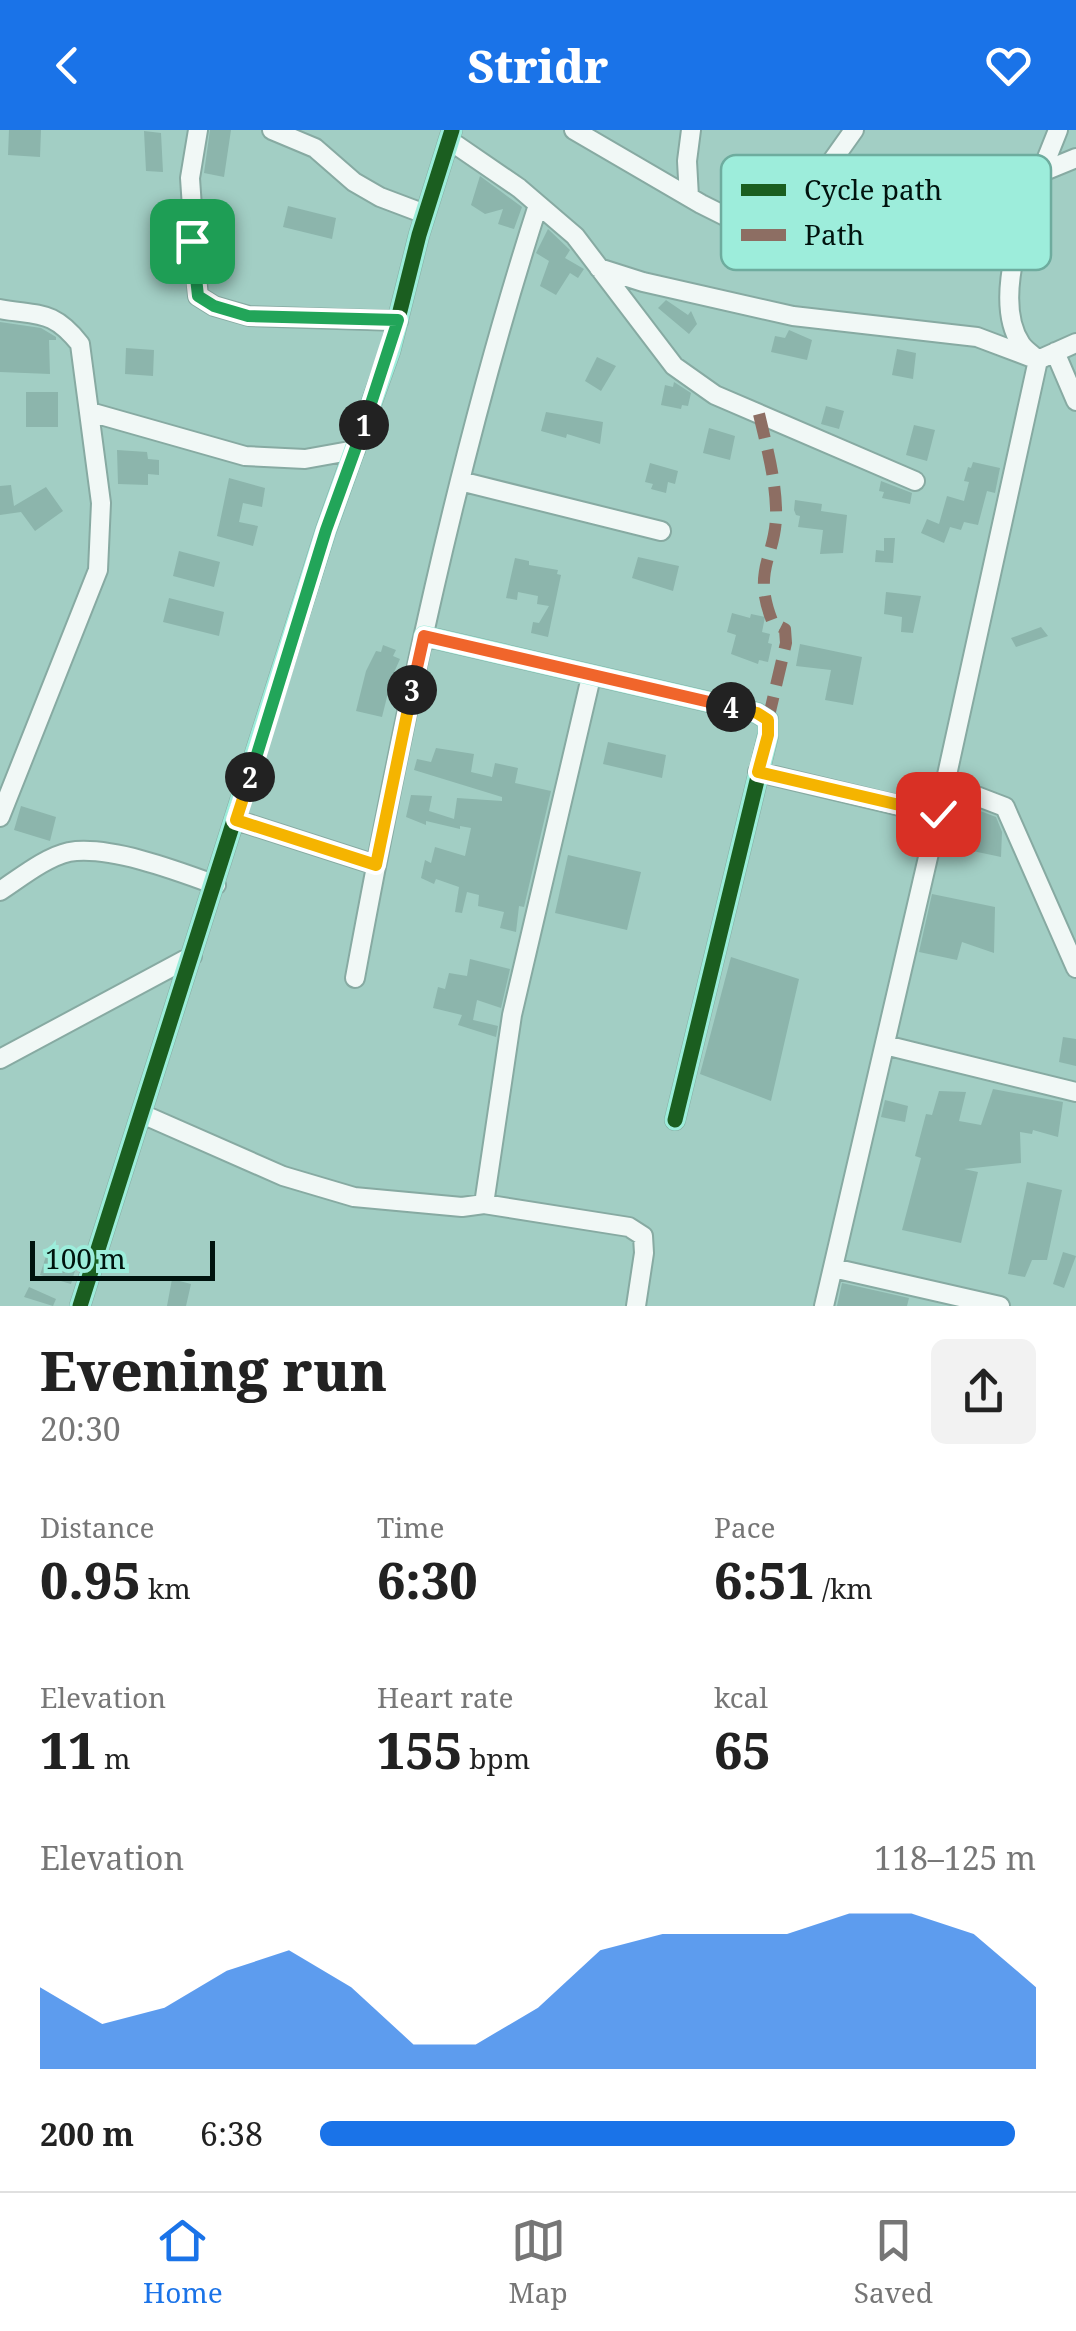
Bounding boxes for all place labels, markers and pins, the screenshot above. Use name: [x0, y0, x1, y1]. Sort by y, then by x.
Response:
pin: [150, 199, 235, 284]
pin: 1: [339, 400, 389, 450]
pin: 3: [387, 665, 437, 715]
pin: 4: [706, 682, 756, 732]
pin: 2: [225, 752, 275, 802]
pin: [896, 772, 981, 857]

